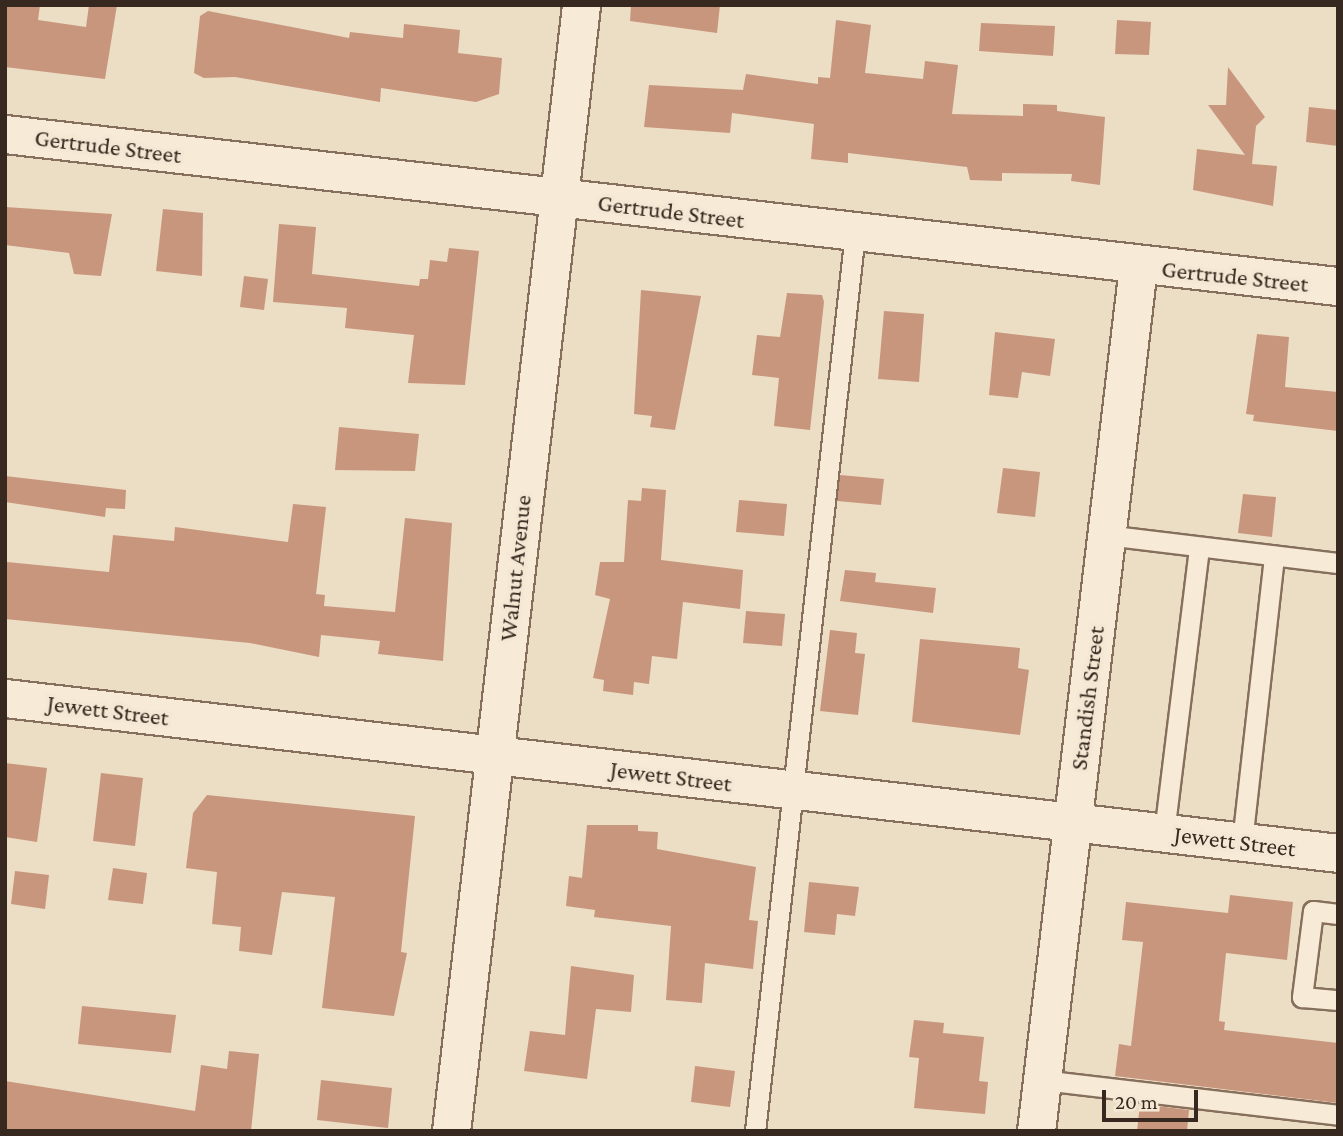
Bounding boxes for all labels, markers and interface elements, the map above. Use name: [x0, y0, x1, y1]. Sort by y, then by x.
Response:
street label: Gertrude Street: [33, 123, 183, 169]
street label: Gertrude Street: [596, 188, 746, 234]
street label: Gertrude Street: [1160, 254, 1310, 298]
street label: Walnut Avenue: [493, 493, 537, 643]
street label: Standish Street: [1064, 624, 1110, 772]
street label: Jewett Street: [46, 688, 170, 732]
street label: Jewett Street: [609, 754, 733, 798]
street label: Jewett Street: [1173, 819, 1297, 863]
scale bar: [1105, 1076, 1201, 1120]
text: 20 m: [1115, 1090, 1158, 1114]

